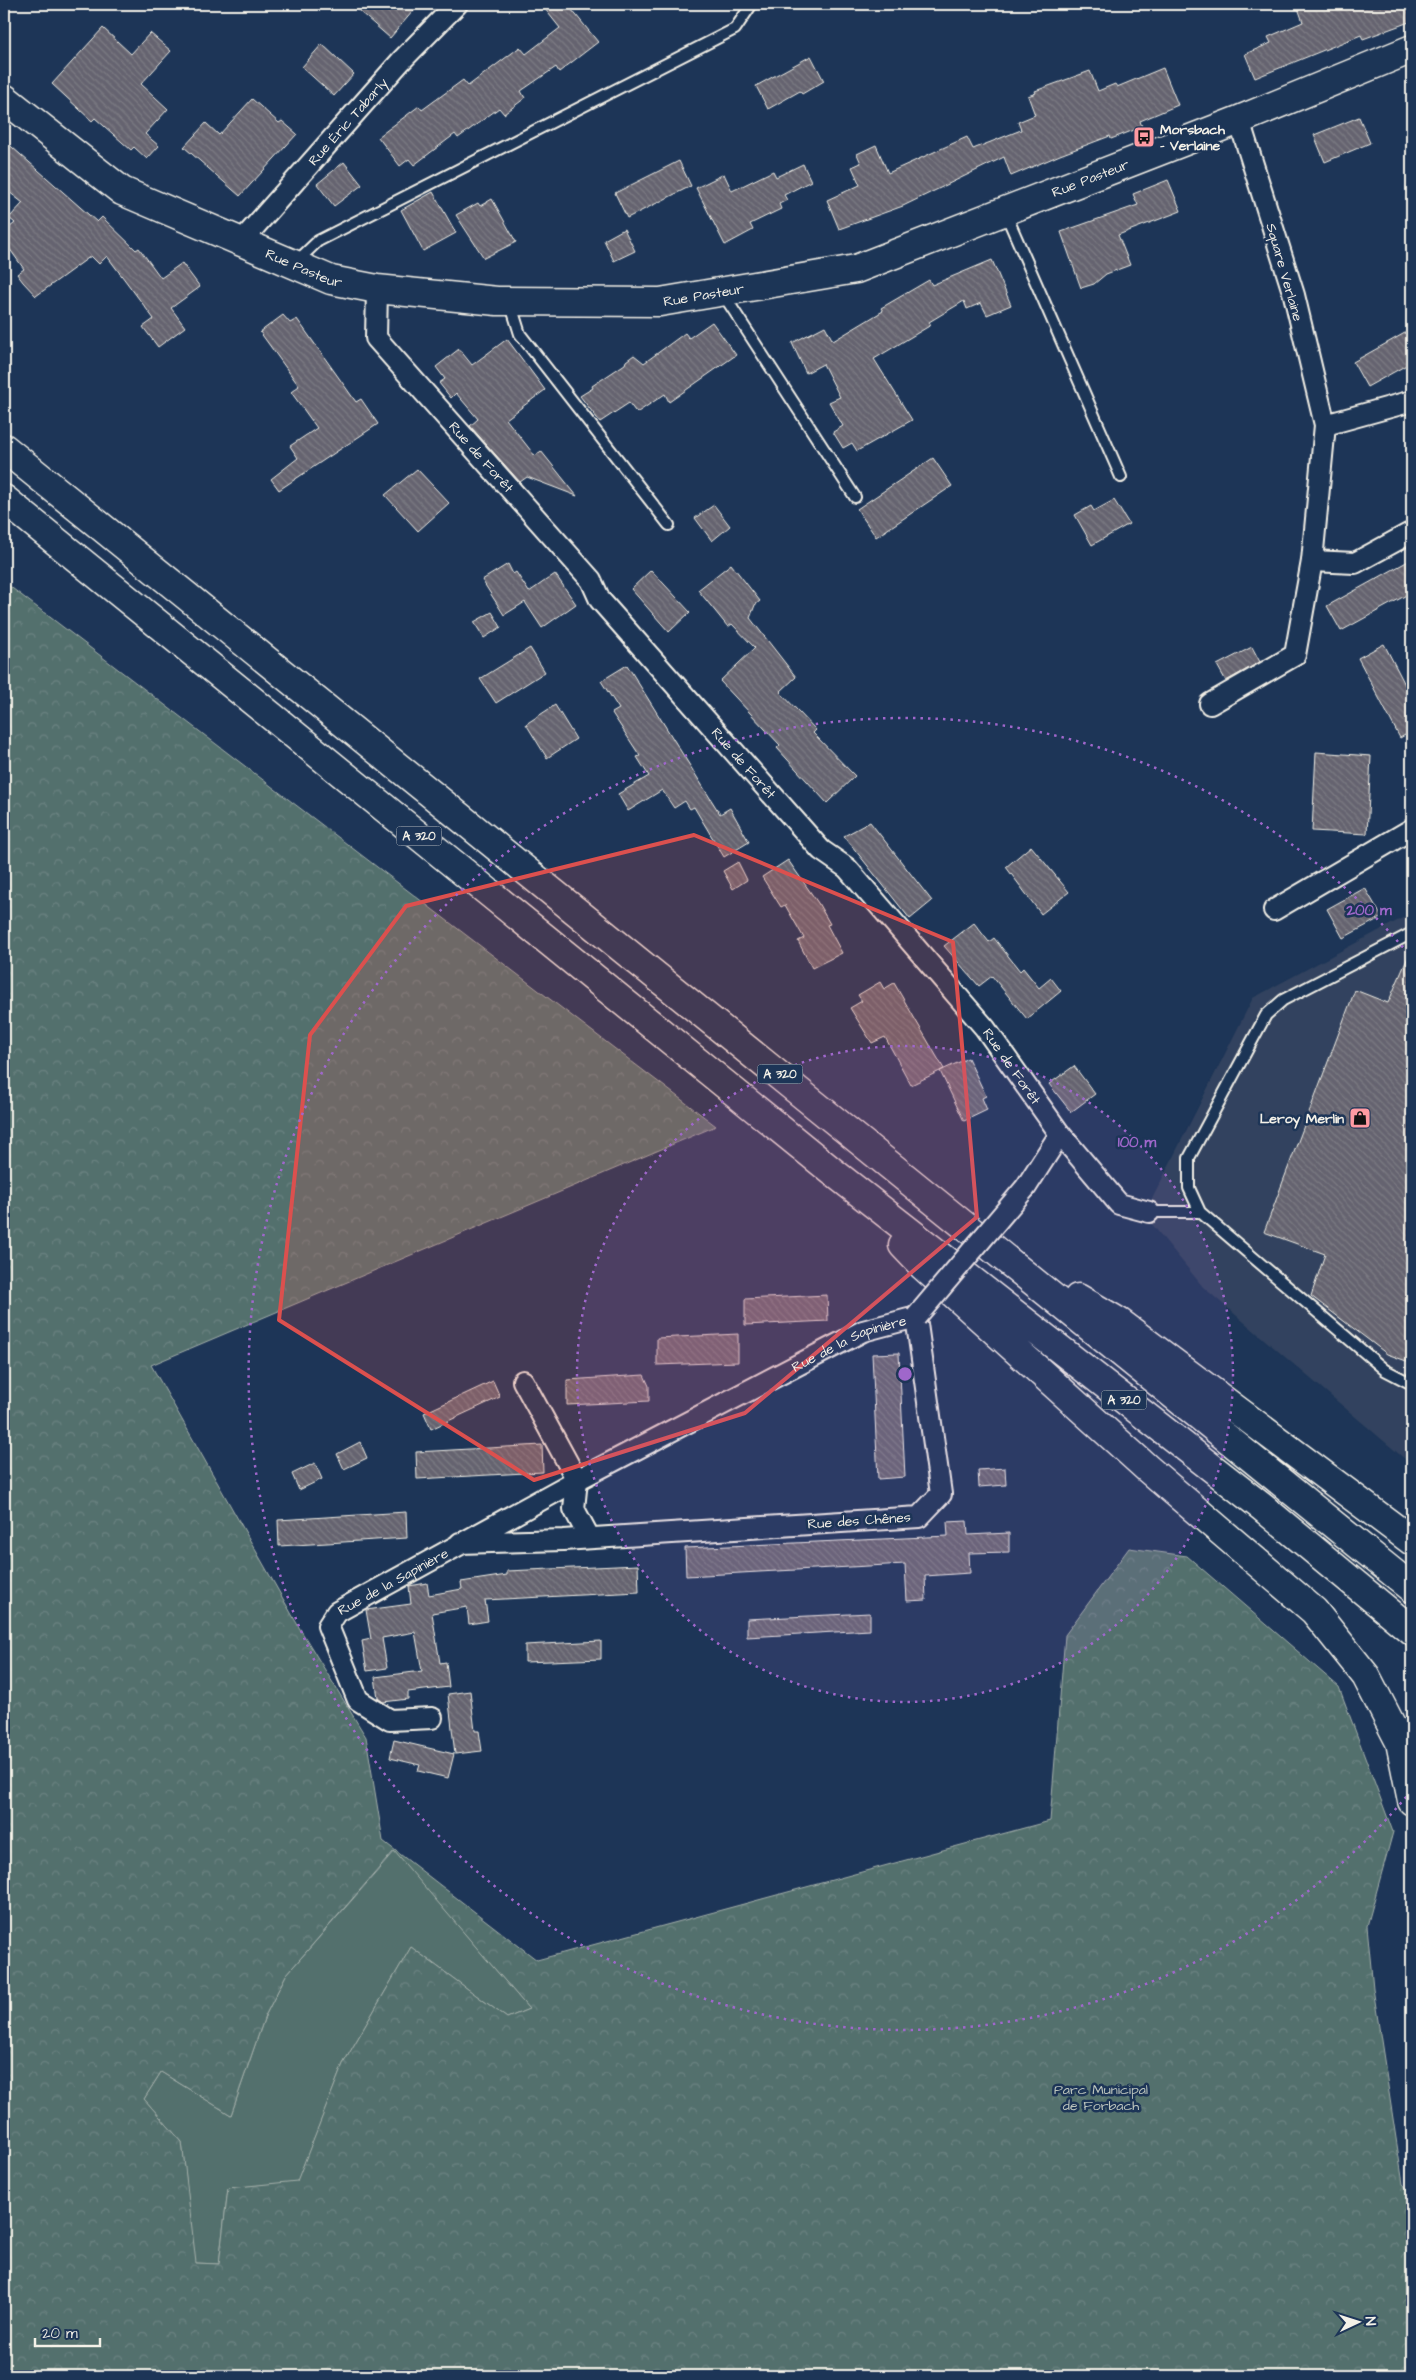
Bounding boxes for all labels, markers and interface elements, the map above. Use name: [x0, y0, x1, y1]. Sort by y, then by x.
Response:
street label: Rue Éric Tabarly: [304, 73, 393, 170]
place label: Morsbach - Verlaine: [1160, 120, 1226, 156]
bus stop icon: Morsbach - Verlaine: [1132, 125, 1156, 149]
street label: Rue Pasteur: [1049, 155, 1132, 203]
street label: Square Verlaine: [1260, 221, 1308, 324]
street label: Rue Pasteur: [262, 244, 344, 293]
street label: Rue Pasteur: [662, 279, 746, 312]
street label: Rue de Forêt: [444, 418, 518, 498]
street label: Rue de Forêt: [706, 723, 780, 804]
road number: A 320: [396, 826, 442, 846]
text: 200 m: [1345, 900, 1392, 921]
street label: Rue de Forêt: [977, 1025, 1045, 1109]
road number: A 320: [758, 1064, 802, 1084]
shop icon: Leroy Merlin: [1348, 1106, 1372, 1130]
place label: Leroy Merlin: [1260, 1109, 1344, 1129]
text: 100 m: [1118, 1132, 1157, 1153]
street label: Rue de la Sapinière: [788, 1311, 909, 1377]
centre of rings: [896, 1365, 914, 1383]
road number: A 320: [1102, 1390, 1146, 1410]
street label: Rue des Chênes: [807, 1507, 911, 1535]
street label: Rue de la Sapinière: [334, 1543, 453, 1621]
park label: Parc Municipal de Forbach: [1054, 2080, 1148, 2116]
north arrow: [1334, 2298, 1384, 2348]
scale bar: [35, 2315, 100, 2347]
text: N: [1360, 2316, 1380, 2326]
text: 20 m: [42, 2323, 78, 2344]

